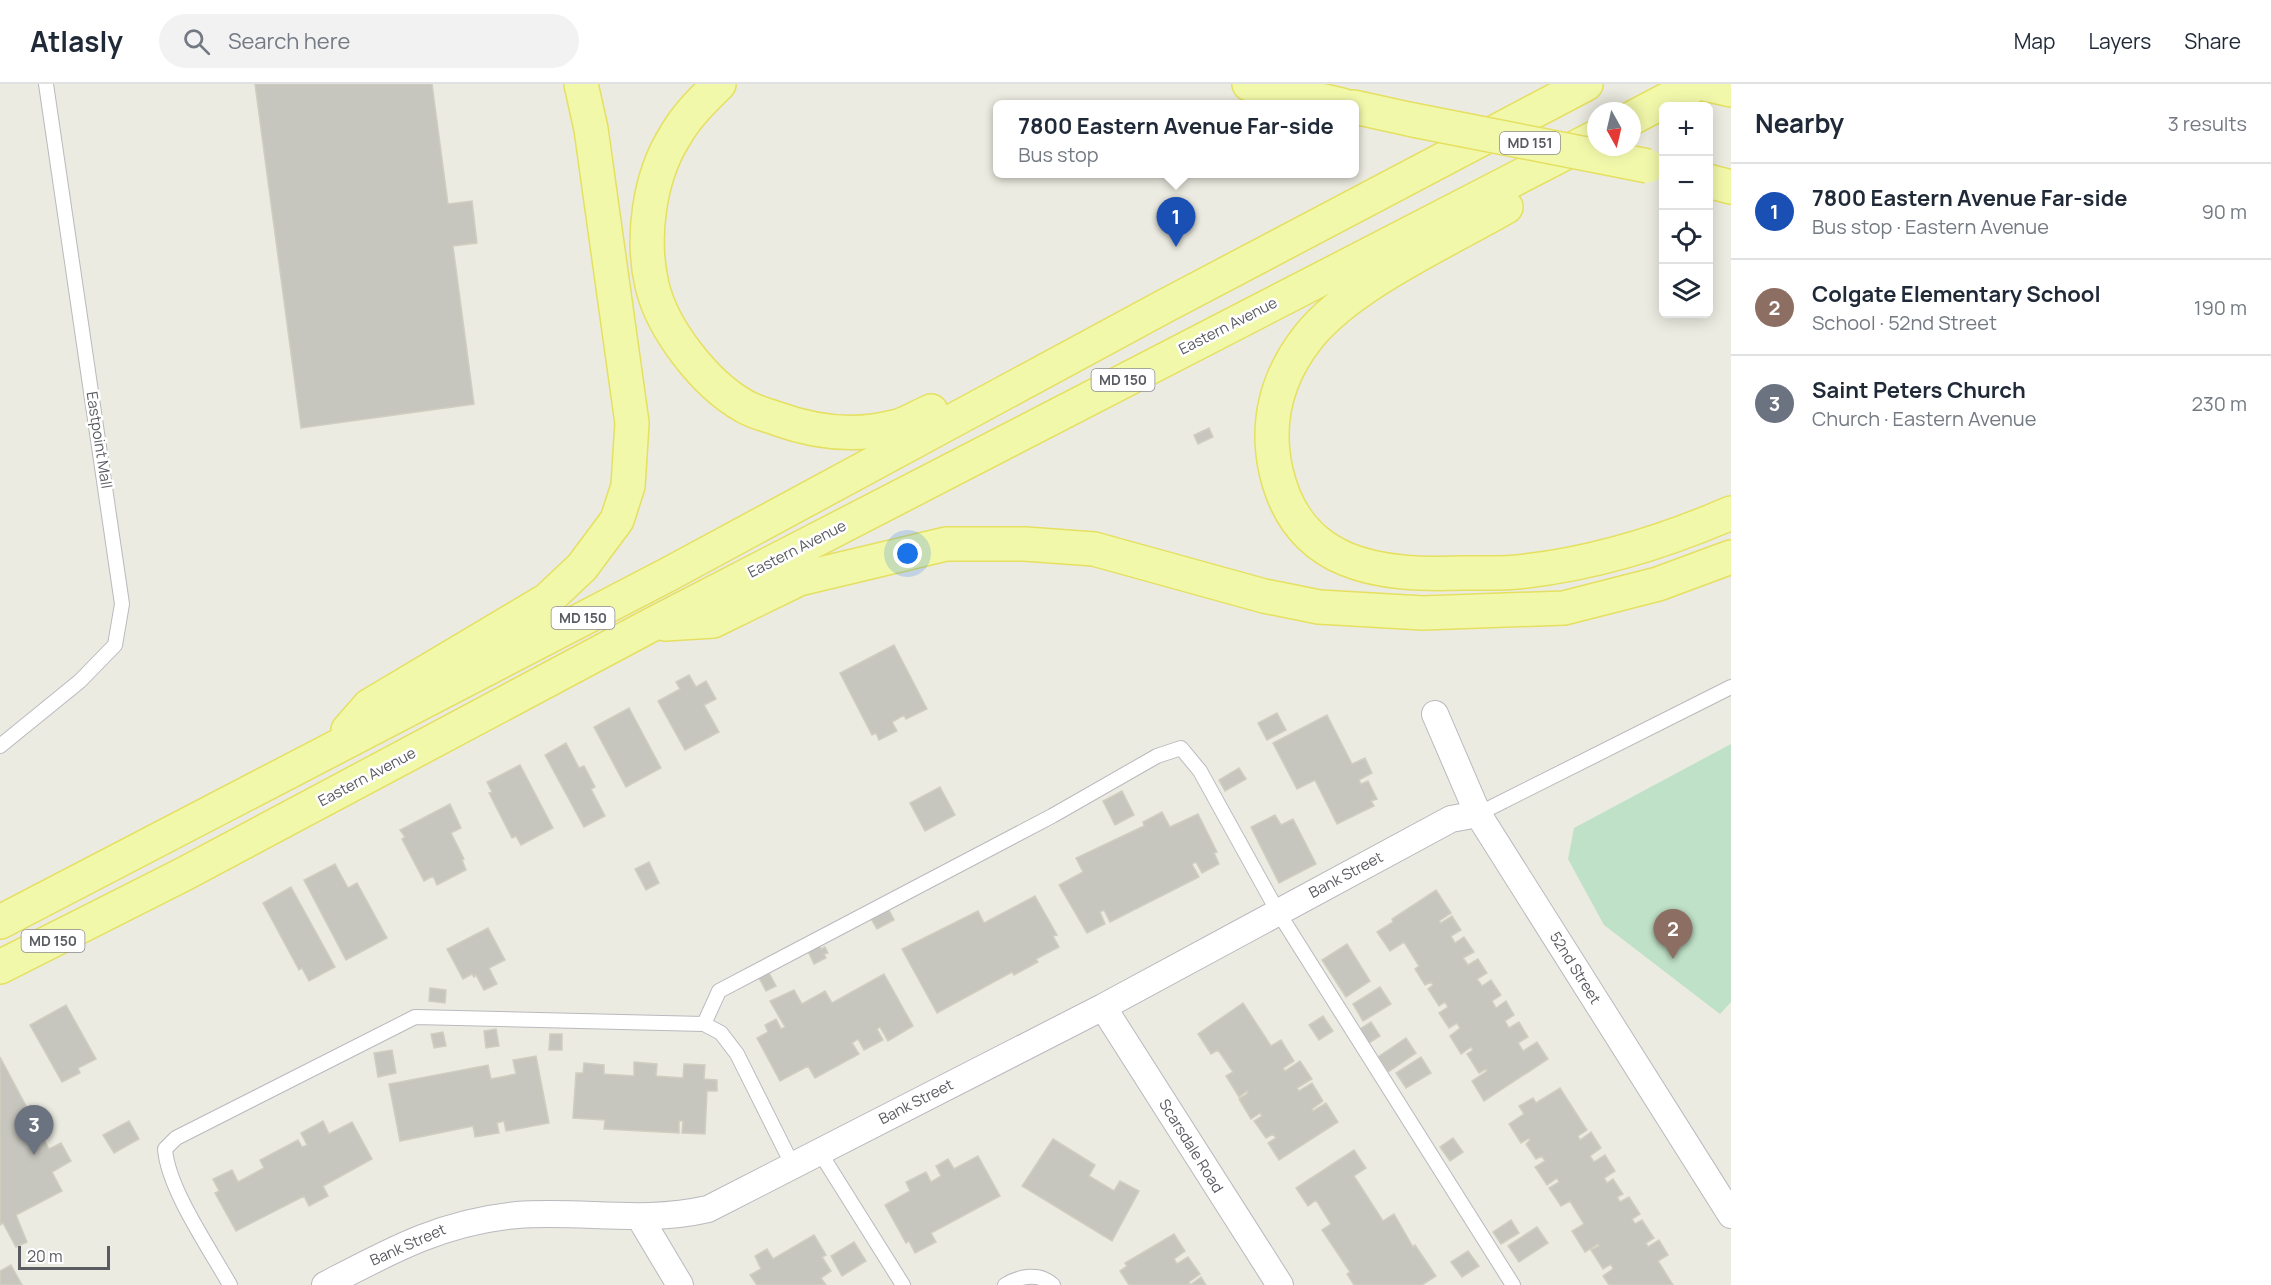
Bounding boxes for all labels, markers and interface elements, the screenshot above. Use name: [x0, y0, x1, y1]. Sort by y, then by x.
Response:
search box: [159, 14, 579, 68]
text: Atlasly: [30, 22, 123, 60]
icon: search: [180, 25, 213, 58]
text: Search here: [228, 26, 350, 56]
text: Map: [2014, 27, 2055, 55]
text: Layers: [2088, 27, 2151, 55]
text: Share: [2184, 27, 2241, 55]
popup: [993, 100, 1359, 178]
north arrow: [1587, 102, 1641, 156]
map controls: [1659, 102, 1713, 318]
button: +: [1659, 102, 1713, 156]
text: Nearby: [1755, 105, 1844, 141]
text: 3 results: [2168, 110, 2247, 137]
text: 7800 Eastern Avenue Far-side: [1018, 111, 1334, 141]
road number: MD 151: [1500, 132, 1560, 154]
text: Bus stop: [1018, 141, 1099, 168]
button: −: [1659, 156, 1713, 210]
text: 7800 Eastern Avenue Far-side: [1812, 183, 2127, 213]
pin: 1: [1156, 198, 1196, 247]
text: 1: [1770, 198, 1779, 225]
text: 90 m: [2201, 198, 2247, 225]
button: locate: [1659, 210, 1713, 264]
text: Bus stop · Eastern Avenue: [1812, 213, 2049, 240]
button: layers: [1659, 264, 1713, 318]
text: Colgate Elementary School: [1812, 279, 2101, 309]
street label: Eastern Avenue: [1175, 292, 1281, 359]
text: 2: [1769, 294, 1780, 321]
text: 190 m: [2194, 294, 2247, 321]
text: School · 52nd Street: [1812, 309, 1997, 336]
road number: MD 150: [1092, 369, 1154, 391]
text: Saint Peters Church: [1812, 375, 2026, 405]
street label: Eastpoint Mall: [81, 390, 118, 490]
text: 3: [1769, 390, 1780, 417]
text: 230 m: [2191, 390, 2247, 417]
text: Church · Eastern Avenue: [1812, 405, 2036, 432]
street label: Eastern Avenue: [744, 515, 850, 582]
your location: [893, 539, 922, 568]
road number: MD 150: [552, 607, 614, 629]
street label: Eastern Avenue: [314, 742, 420, 811]
street label: Bank Street: [1305, 846, 1386, 903]
pin: 2: [1654, 910, 1692, 959]
street label: 52nd Street: [1545, 928, 1606, 1008]
road number: MD 150: [22, 930, 84, 952]
street label: Bank Street: [875, 1074, 957, 1129]
street label: Scarsdale Road: [1154, 1095, 1229, 1197]
pin: 3: [15, 1106, 54, 1155]
street label: Bank Street: [367, 1218, 449, 1271]
scale bar: [18, 1243, 110, 1270]
text: 20 m: [27, 1245, 63, 1267]

